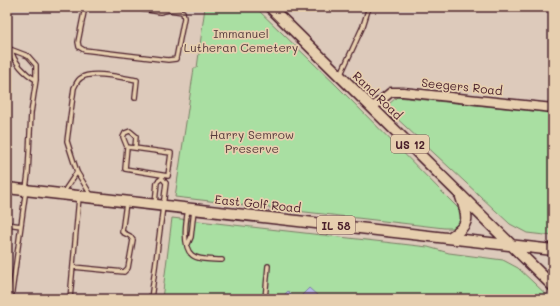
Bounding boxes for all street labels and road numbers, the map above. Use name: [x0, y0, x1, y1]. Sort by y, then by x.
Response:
street label: Rand Road: [350, 67, 407, 123]
street label: Seegers Road: [421, 74, 504, 98]
road number: US 12: [391, 135, 429, 153]
street label: East Golf Road: [214, 191, 302, 216]
road number: IL 58: [317, 216, 355, 234]

